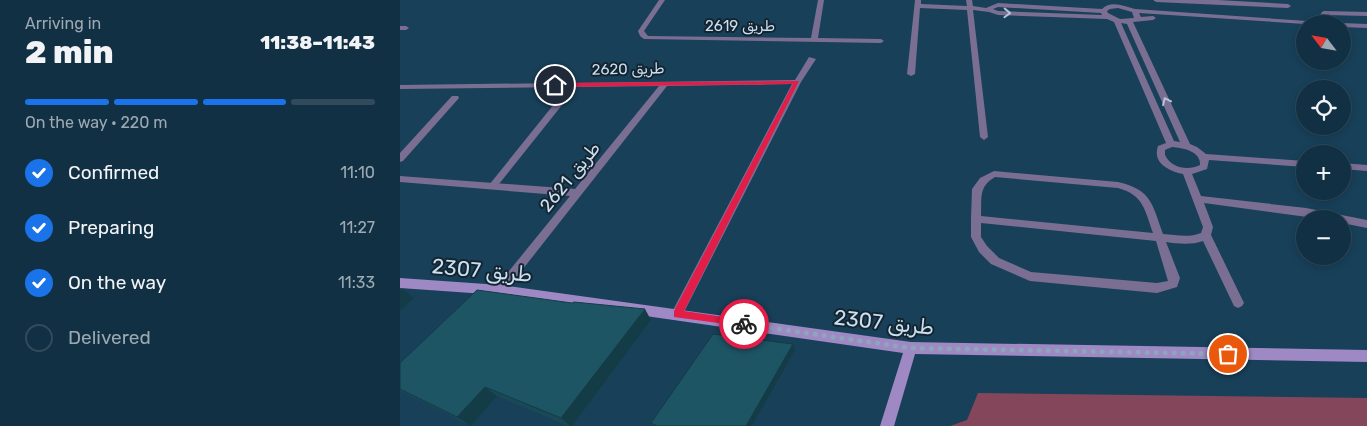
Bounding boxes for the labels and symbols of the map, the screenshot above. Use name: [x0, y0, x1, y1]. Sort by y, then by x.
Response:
one-way arrow: [1003, 8, 1011, 19]
north arrow: [1296, 15, 1351, 70]
street label: طريق 2619: [705, 17, 775, 35]
street label: طريق 2620: [591, 59, 665, 79]
pin: [534, 64, 576, 106]
one-way arrow: [1162, 97, 1172, 106]
street label: طريق 2621: [535, 138, 605, 216]
street label: طريق 2307: [431, 253, 533, 287]
courier: [719, 299, 769, 349]
street label: طريق 2307: [833, 304, 935, 340]
pin: [1207, 333, 1249, 375]

